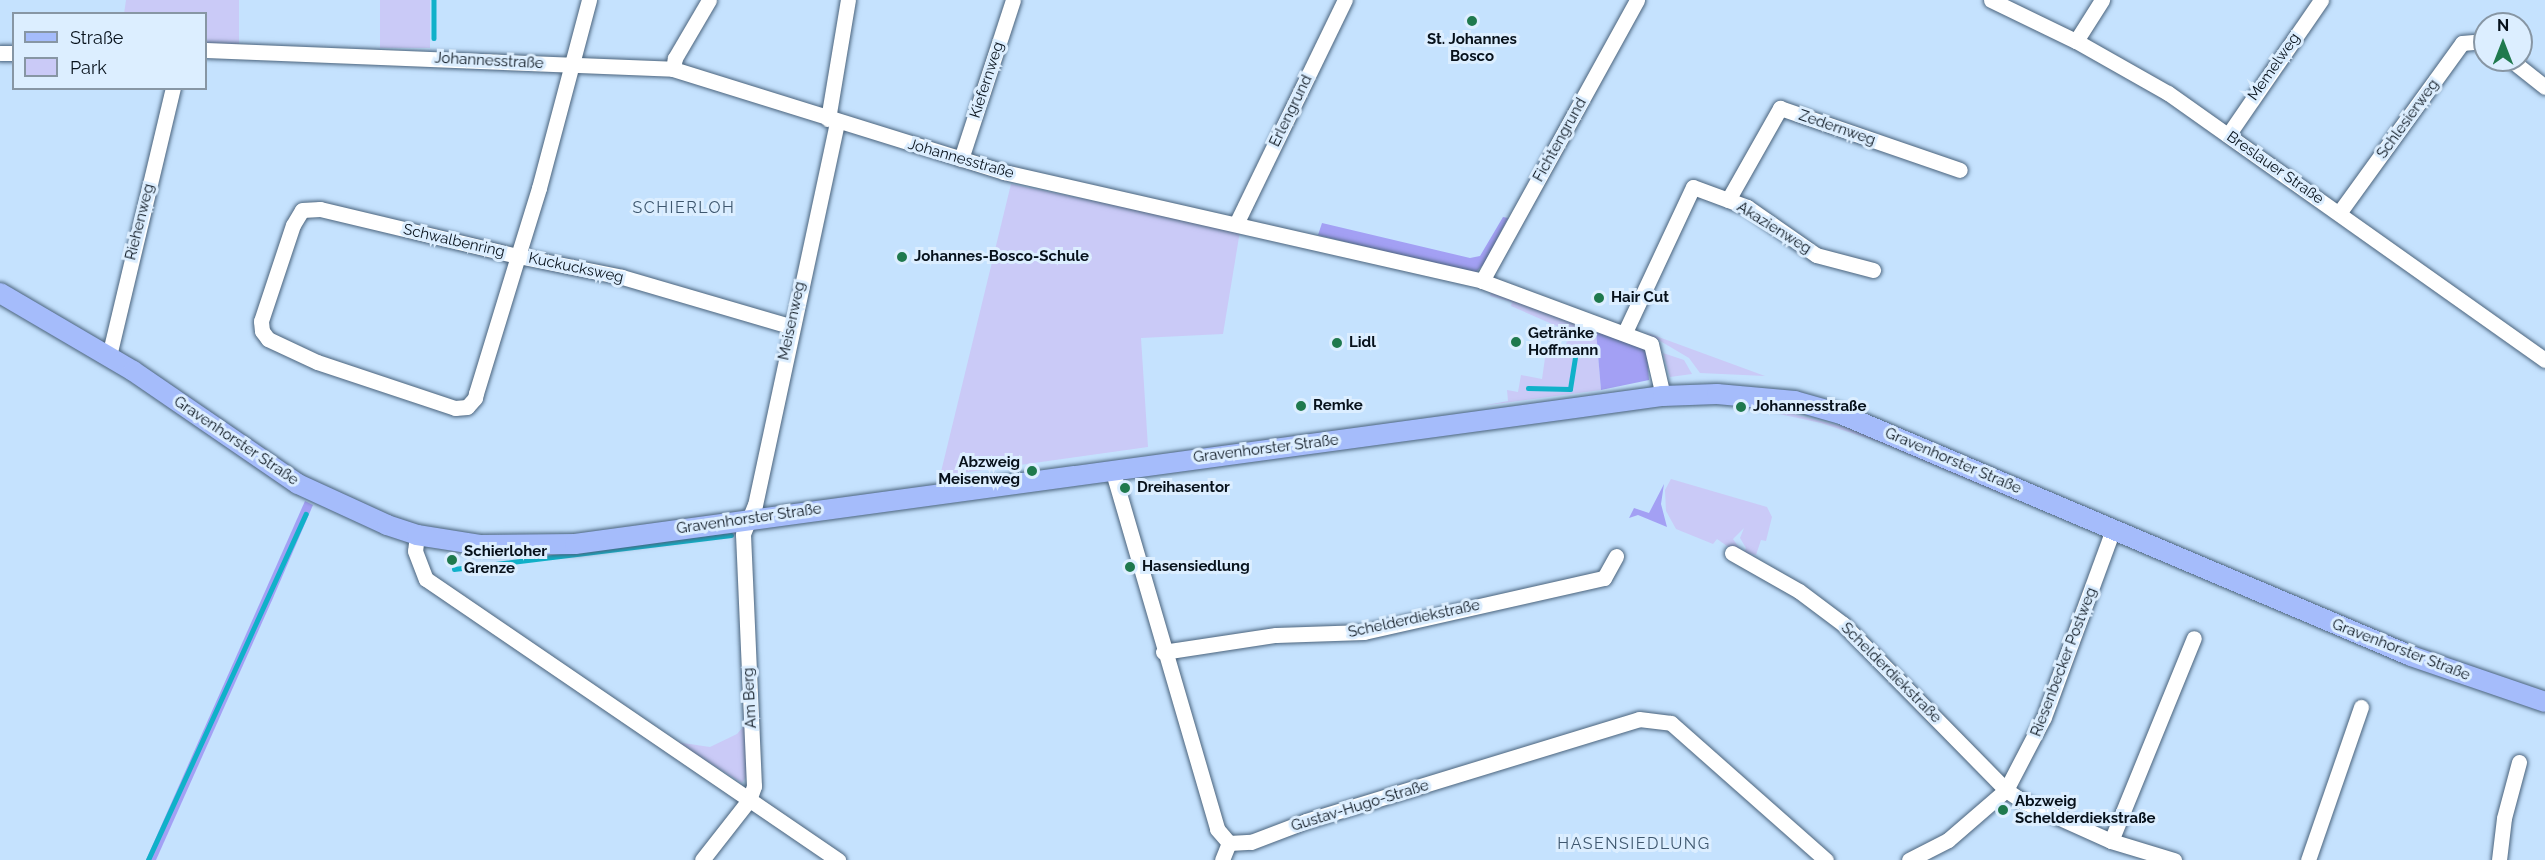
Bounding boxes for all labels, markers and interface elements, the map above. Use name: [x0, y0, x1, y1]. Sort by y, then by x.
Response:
legend: [12, 12, 207, 90]
north arrow: [2473, 12, 2533, 72]
marker: St. Johannes Bosco: [1465, 14, 1479, 28]
text: N: [2497, 16, 2509, 35]
text: Straße: [70, 27, 123, 48]
place label: St. Johannes Bosco: [1427, 30, 1517, 65]
street label: Memelweg: [2244, 30, 2304, 104]
street label: Kiefernweg: [966, 40, 1008, 120]
street label: Johannesstraße: [434, 49, 544, 73]
text: Park: [70, 57, 107, 78]
street label: Erlengrund: [1266, 72, 1316, 150]
street label: Schlesierweg: [2373, 76, 2443, 162]
street label: Fichtengrund: [1530, 95, 1590, 185]
street label: Zedernweg: [1796, 106, 1878, 150]
street label: Breslauer Straße: [2223, 128, 2327, 208]
street label: Johannesstraße: [906, 135, 1016, 183]
street label: Riehenweg: [122, 182, 158, 262]
district label: SCHIERLOH: [633, 198, 735, 218]
street label: Akazienweg: [1733, 198, 1815, 258]
street label: Schwalbenring: [402, 221, 506, 261]
place label: Johannes-Bosco-Schule: [914, 248, 1089, 266]
street label: Kuckucksweg: [527, 249, 625, 287]
marker: Johannes-Bosco-Schule: [895, 250, 909, 264]
street label: Meisenweg: [775, 280, 809, 362]
place label: Hair Cut: [1611, 289, 1669, 307]
marker: Hair Cut: [1592, 291, 1606, 305]
place label: Getränke Hoffmann: [1528, 324, 1598, 359]
place label: Lidl: [1349, 334, 1376, 352]
marker: Getränke Hoffmann: [1509, 335, 1523, 349]
marker: Lidl: [1330, 336, 1344, 350]
street label: Gravenhorster Straße: [170, 393, 302, 489]
place label: Remke: [1313, 397, 1363, 415]
place label: Johannesstraße: [1753, 398, 1866, 416]
marker: Remke: [1294, 399, 1308, 413]
marker: Johannesstraße: [1734, 400, 1748, 414]
street label: Gravenhorster Straße: [1882, 424, 2024, 498]
street label: Gravenhorster Straße: [1192, 431, 1340, 467]
place label: Abzweig Meisenweg: [938, 453, 1020, 488]
marker: Abzweig Meisenweg: [1025, 464, 1039, 478]
place label: Dreihasentor: [1137, 479, 1230, 497]
marker: Dreihasentor: [1118, 481, 1132, 495]
street label: Gravenhorster Straße: [675, 500, 823, 538]
place label: Schierloher Grenze: [464, 542, 547, 577]
marker: Schierloher Grenze: [445, 553, 459, 567]
place label: Hasensiedlung: [1142, 558, 1250, 576]
marker: Hasensiedlung: [1123, 560, 1137, 574]
street label: Riesenbecker Postweg: [2027, 585, 2101, 739]
street label: Schelderdiekstraße: [1346, 596, 1482, 642]
street label: Gravenhorster Straße: [2329, 615, 2473, 685]
street label: Schelderdiekstraße: [1837, 619, 1945, 727]
street label: Am Berg: [739, 667, 761, 729]
street label: Gustav-Hugo-Straße: [1289, 776, 1431, 836]
place label: Abzweig Schelderdiekstraße: [2015, 792, 2156, 827]
marker: Abzweig Schelderdiekstraße: [1996, 803, 2010, 817]
district label: HASENSIEDLUNG: [1557, 834, 1711, 854]

